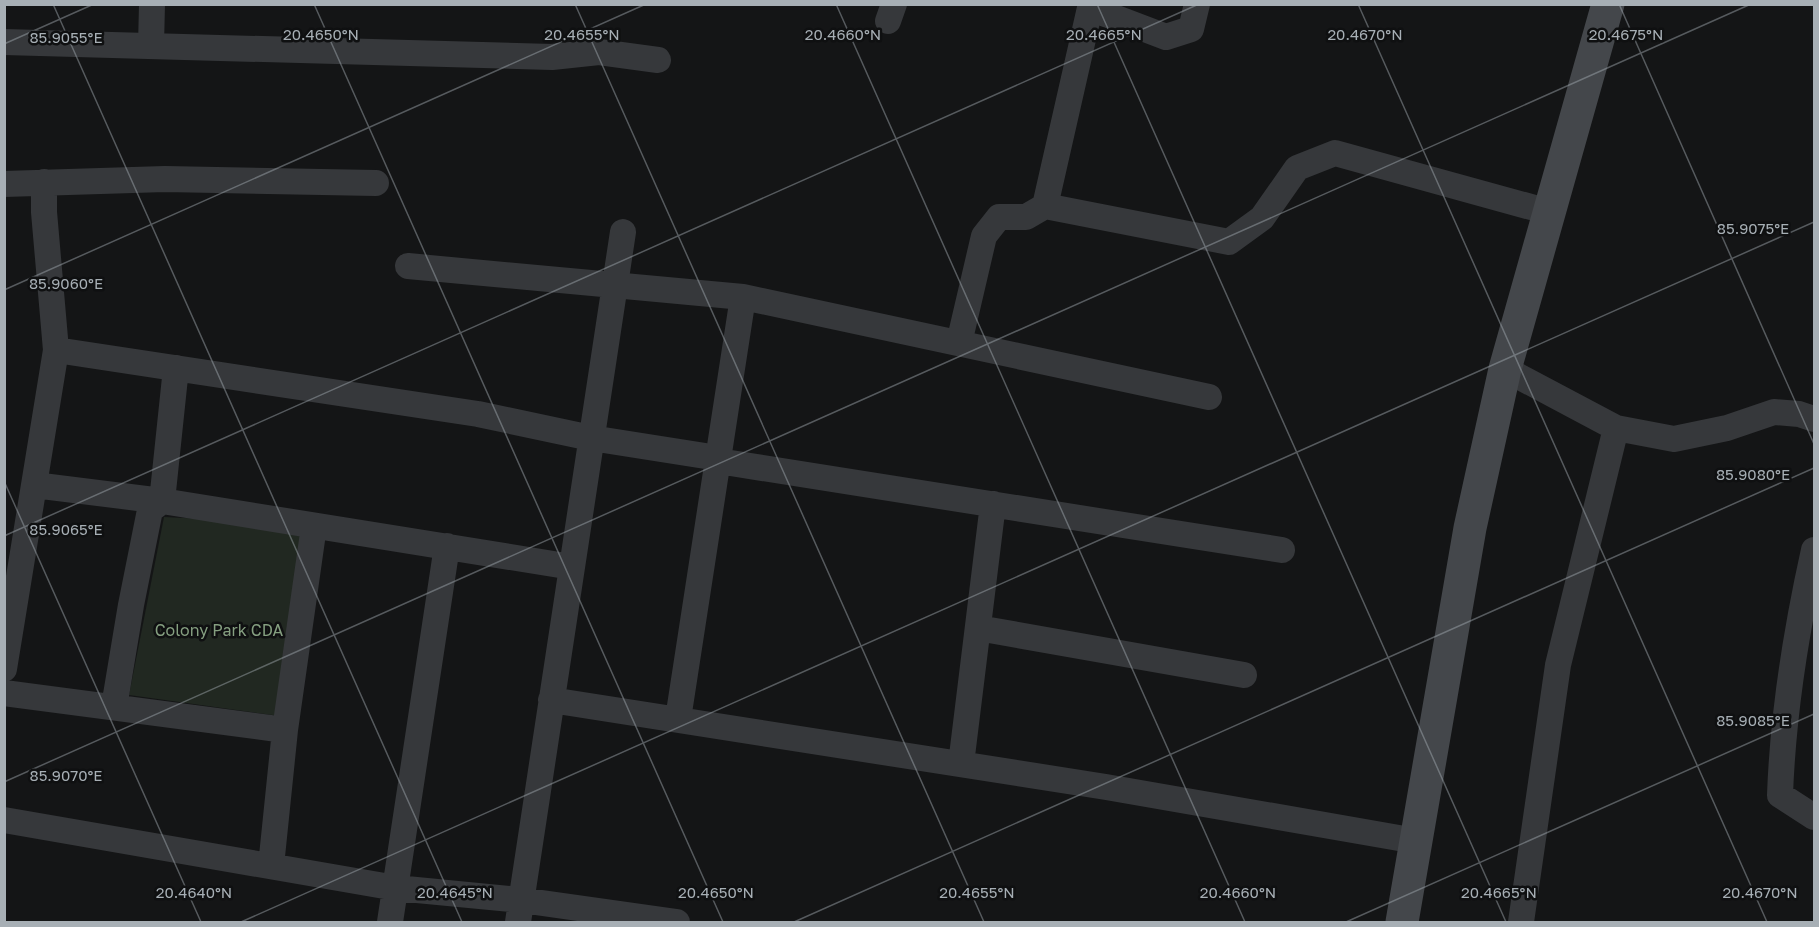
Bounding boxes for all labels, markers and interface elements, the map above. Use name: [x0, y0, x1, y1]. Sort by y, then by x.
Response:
text: 20.4650°N: [283, 25, 359, 43]
text: 20.4655°N: [544, 25, 620, 43]
text: 20.4660°N: [805, 25, 881, 43]
text: 20.4665°N: [1066, 25, 1142, 43]
text: 20.4670°N: [1327, 25, 1403, 43]
text: 20.4675°N: [1589, 25, 1663, 43]
text: 85.9055°E: [29, 28, 103, 46]
text: 85.9075°E: [1717, 219, 1789, 237]
text: 85.9060°E: [29, 274, 103, 292]
text: 85.9080°E: [1716, 465, 1790, 483]
text: 85.9065°E: [29, 520, 103, 538]
park label: Colony Park CDA: [155, 620, 284, 640]
text: 85.9085°E: [1716, 711, 1790, 729]
text: 85.9070°E: [30, 766, 102, 784]
text: 20.4640°N: [156, 883, 232, 901]
text: 20.4645°N: [417, 883, 493, 901]
text: 20.4650°N: [678, 883, 754, 901]
text: 20.4655°N: [939, 883, 1015, 901]
text: 20.4660°N: [1200, 883, 1276, 901]
text: 20.4665°N: [1461, 883, 1537, 901]
text: 20.4670°N: [1722, 883, 1798, 901]

